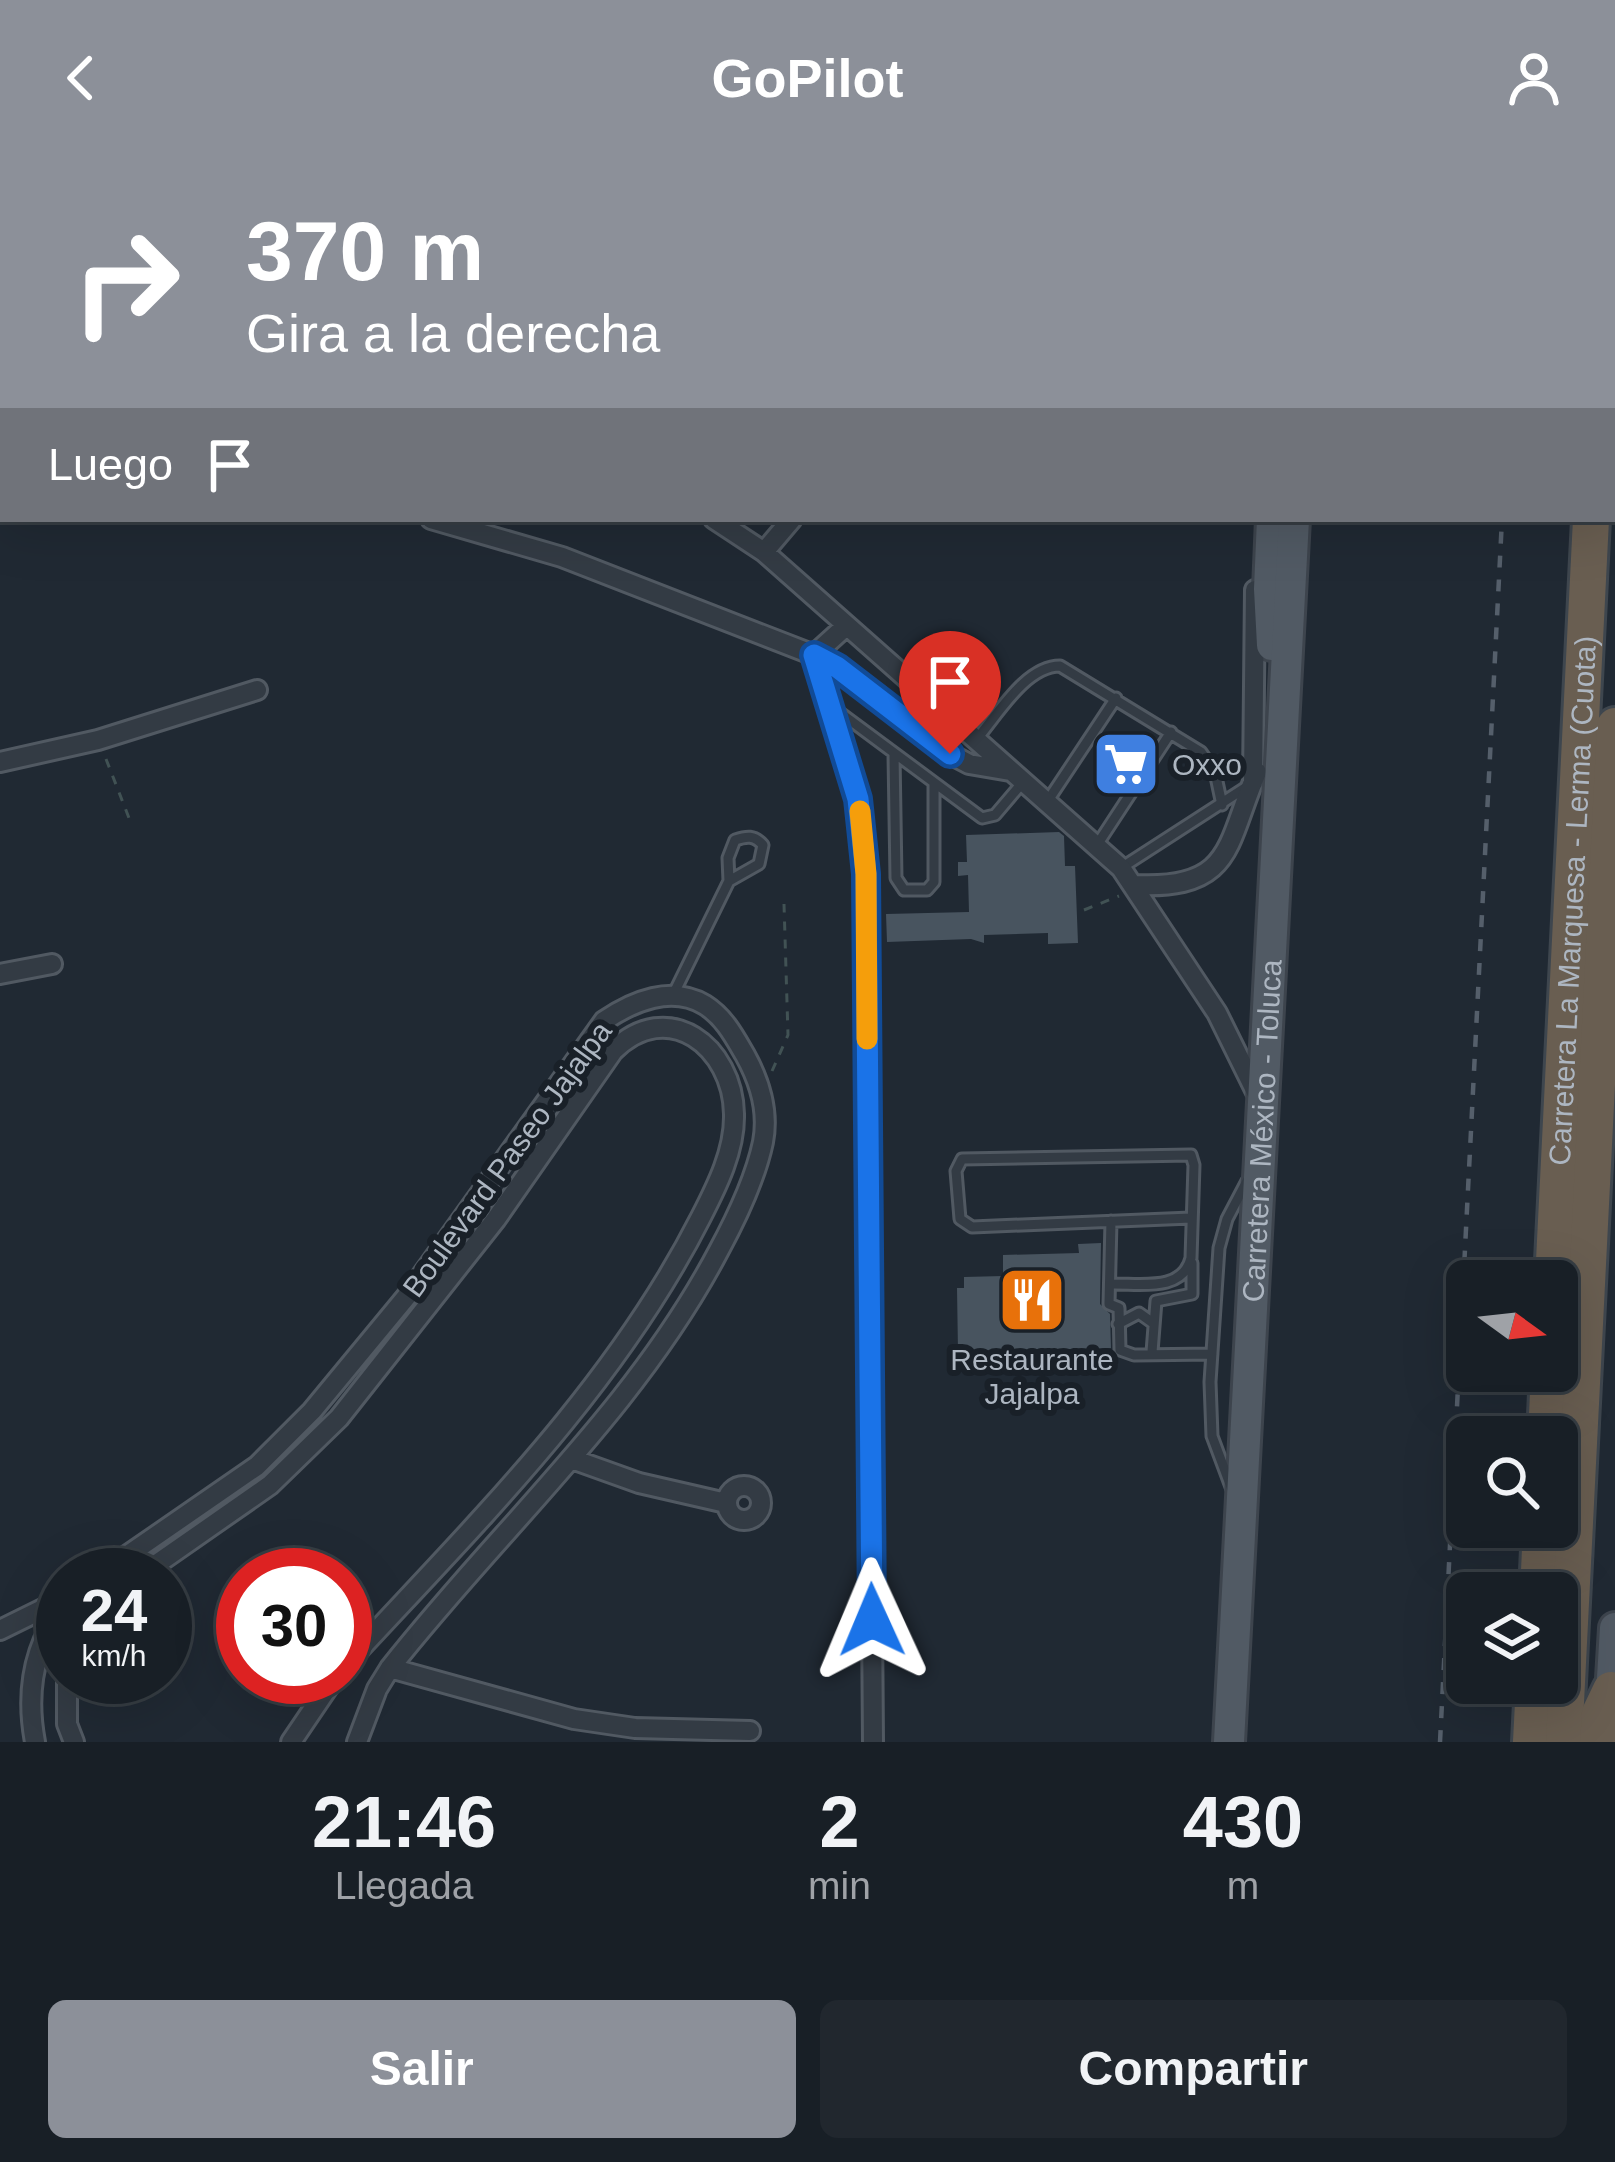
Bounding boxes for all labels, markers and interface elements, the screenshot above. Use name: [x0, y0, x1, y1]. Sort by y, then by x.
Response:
icon: back: [48, 45, 114, 111]
icon: person: [1501, 45, 1567, 111]
text: GoPilot: [712, 48, 903, 108]
icon: right: [48, 204, 204, 360]
text: 370 m: [246, 204, 484, 298]
text: Gira a la derecha: [246, 303, 660, 363]
icon: arrive: [197, 432, 263, 498]
text: Luego: [48, 439, 173, 490]
pin: [899, 631, 1001, 754]
street label: Carretera La Marquesa - Lerma (Cuota): [1542, 635, 1602, 1166]
icon: arrive: [917, 649, 983, 715]
supermarket icon: Oxxo: [1091, 729, 1161, 799]
place label: Oxxo: [1172, 748, 1242, 781]
street label: Carretera México - Toluca: [1236, 958, 1287, 1303]
street label: Boulevard Paseo Jajalpa: [396, 1015, 618, 1303]
north arrow: [1446, 1260, 1578, 1392]
map controls: [1446, 1260, 1578, 1704]
restaurant icon: Restaurante Jajalpa: [997, 1265, 1067, 1335]
place label: Restaurante Jajalpa: [950, 1343, 1114, 1410]
button: search: [1446, 1416, 1578, 1548]
speed limit sign: 30: [216, 1548, 372, 1704]
position arrow: [809, 1557, 935, 1683]
button: layers: [1446, 1572, 1578, 1704]
text: 24: [81, 1577, 147, 1644]
text: km/h: [81, 1639, 147, 1672]
text: 21:46: [312, 1782, 496, 1862]
text: 2: [819, 1782, 860, 1862]
text: 430: [1183, 1782, 1303, 1862]
text: Llegada: [335, 1864, 473, 1907]
text: min: [808, 1864, 871, 1907]
text: m: [1227, 1864, 1259, 1907]
button: Salir: [48, 2000, 796, 2138]
button: Compartir: [820, 2000, 1567, 2138]

